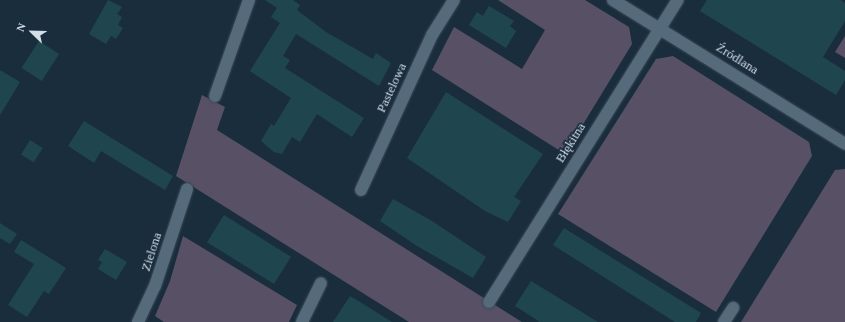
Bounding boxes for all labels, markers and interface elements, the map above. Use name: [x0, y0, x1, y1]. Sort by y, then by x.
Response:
north arrow: [12, 12, 52, 52]
text: N: [14, 21, 28, 33]
street label: Źródlana: [713, 40, 761, 78]
street label: Pastelowa: [374, 61, 410, 115]
street label: Błękitna: [553, 120, 589, 166]
street label: Zielona: [138, 231, 166, 273]

